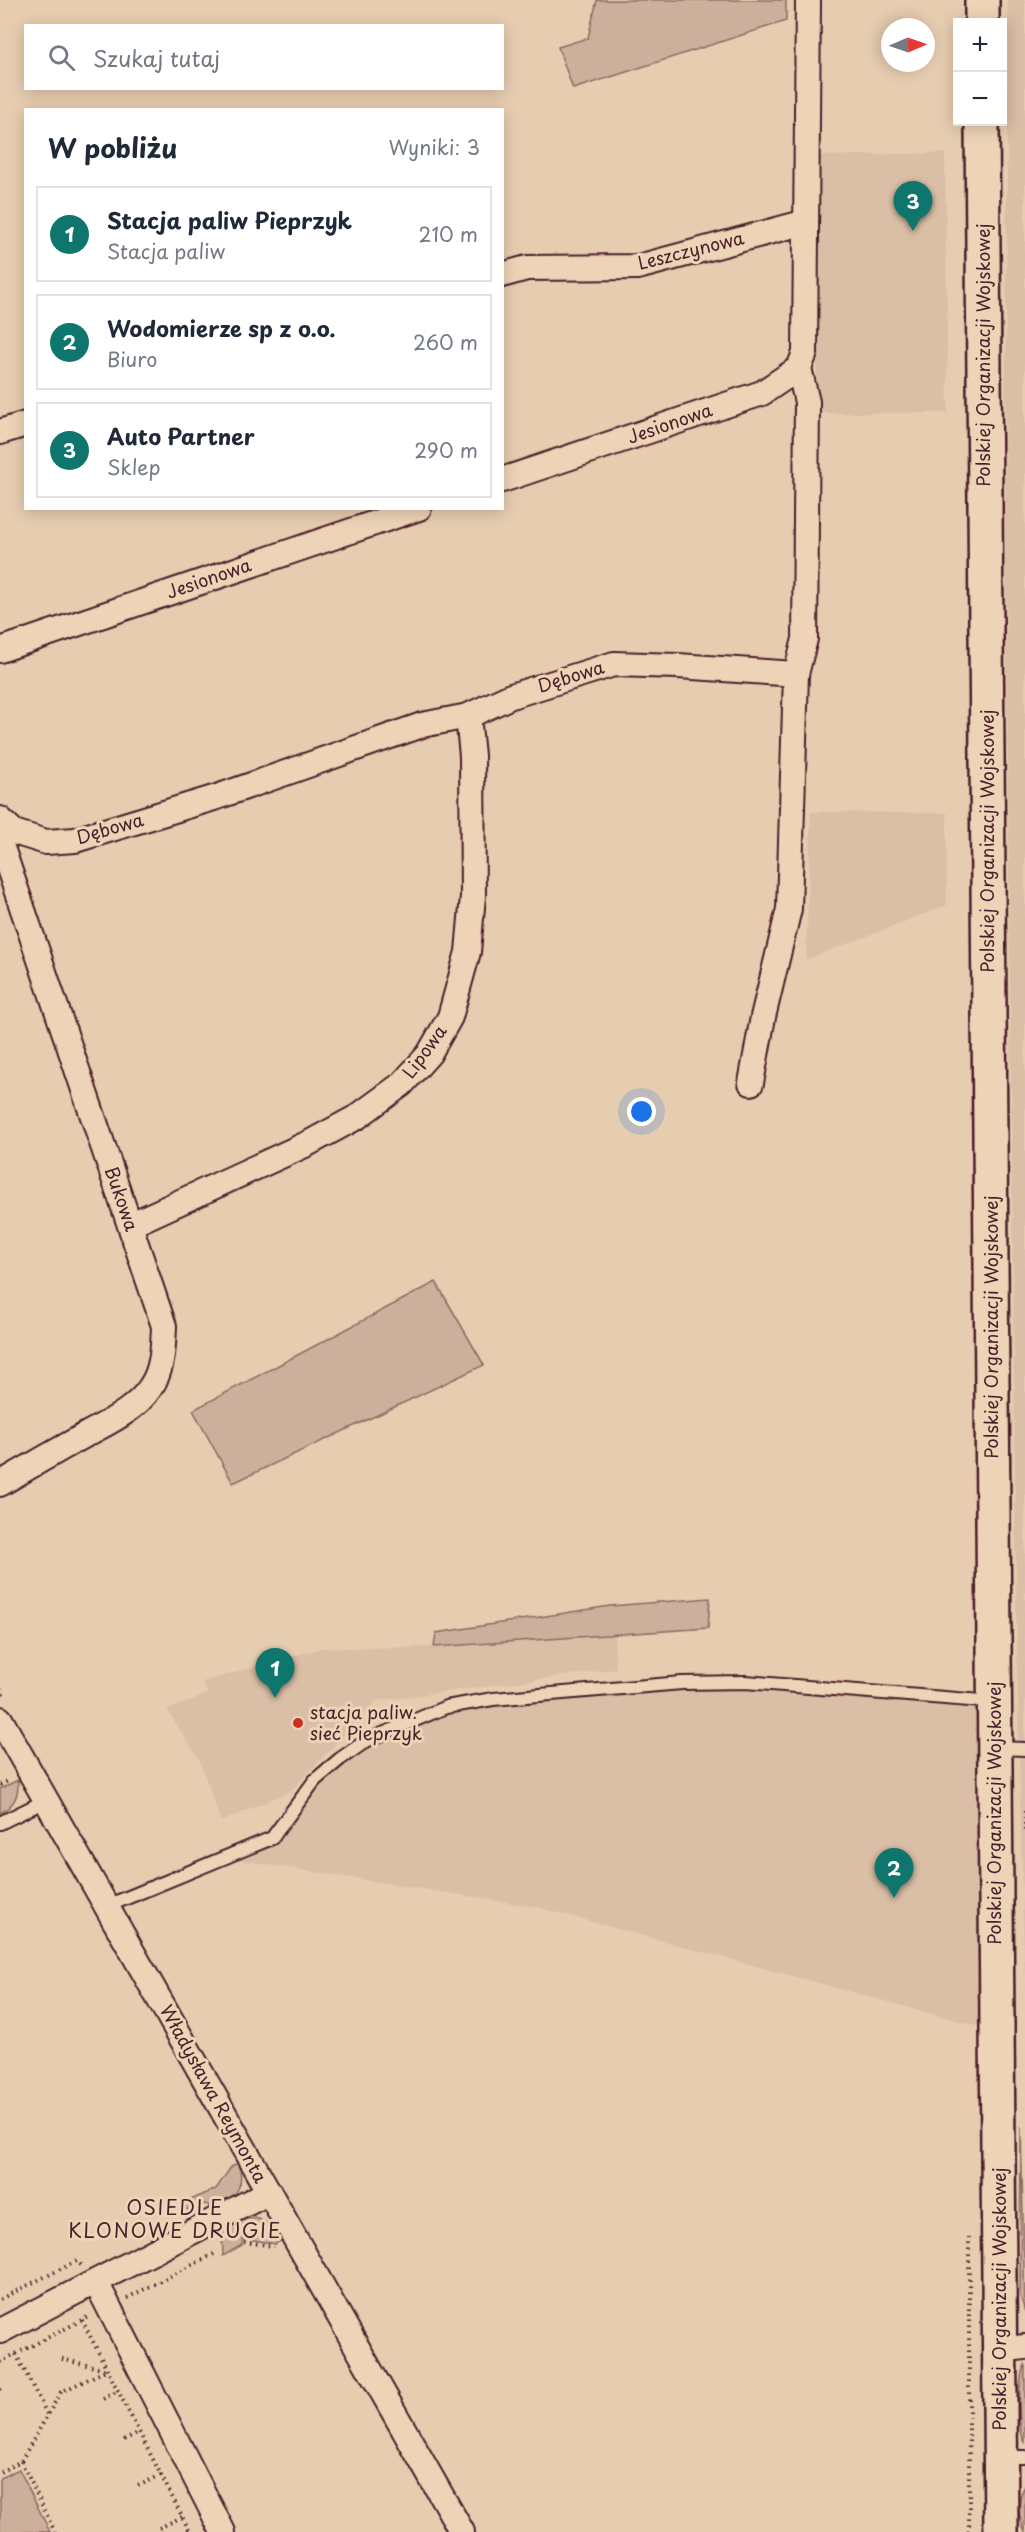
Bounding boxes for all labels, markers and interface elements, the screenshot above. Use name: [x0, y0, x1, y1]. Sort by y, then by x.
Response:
north arrow: [881, 18, 935, 72]
map controls: [953, 18, 1007, 126]
button: +: [953, 18, 1007, 72]
search box: [24, 24, 504, 90]
icon: search: [45, 41, 78, 74]
text: Szukaj tutaj: [93, 41, 220, 74]
button: −: [953, 72, 1007, 126]
text: W pobliżu: [48, 128, 177, 167]
text: Wyniki: 3: [388, 132, 480, 162]
pin: 3: [894, 182, 932, 231]
text: Stacja paliw Pieprzyk: [107, 203, 352, 236]
text: 1: [65, 219, 74, 249]
text: 210 m: [419, 219, 478, 249]
street label: Leszczynowa: [635, 223, 747, 276]
street label: Polskiej Organizacji Wojskowej: [969, 223, 996, 487]
text: Stacja paliw: [107, 236, 225, 266]
text: Wodomierze sp z o.o.: [107, 311, 336, 344]
text: 2: [62, 327, 77, 357]
text: 260 m: [413, 327, 478, 357]
text: Biuro: [107, 344, 157, 374]
street label: Jesionowa: [623, 395, 716, 450]
text: Auto Partner: [107, 419, 255, 452]
text: 3: [63, 435, 76, 465]
text: 290 m: [414, 435, 478, 465]
text: Sklep: [107, 452, 161, 482]
street label: Jesionowa: [162, 550, 255, 605]
street label: Dębowa: [534, 652, 608, 699]
street label: Polskiej Organizacji Wojskowej: [973, 709, 1000, 973]
street label: Dębowa: [73, 805, 147, 850]
street label: Lipowa: [395, 1018, 453, 1084]
your location: [627, 1097, 656, 1126]
street label: Bukowa: [99, 1162, 146, 1235]
street label: Polskiej Organizacji Wojskowej: [977, 1195, 1004, 1459]
pin: 1: [256, 1648, 294, 1698]
street label: Polskiej Organizacji Wojskowej: [980, 1681, 1007, 1945]
place label: stacja paliw. sieć Pieprzyk: [310, 1698, 422, 1746]
marker: stacja paliw. sieć Pieprzyk: [291, 1716, 305, 1730]
pin: 2: [874, 1848, 914, 1898]
street label: Władysława Reymonta: [154, 1999, 275, 2188]
street label: Polskiej Organizacji Wojskowej: [985, 2167, 1012, 2431]
district label: OSIEDLE KLONOWE DRUGIE: [68, 2192, 282, 2245]

